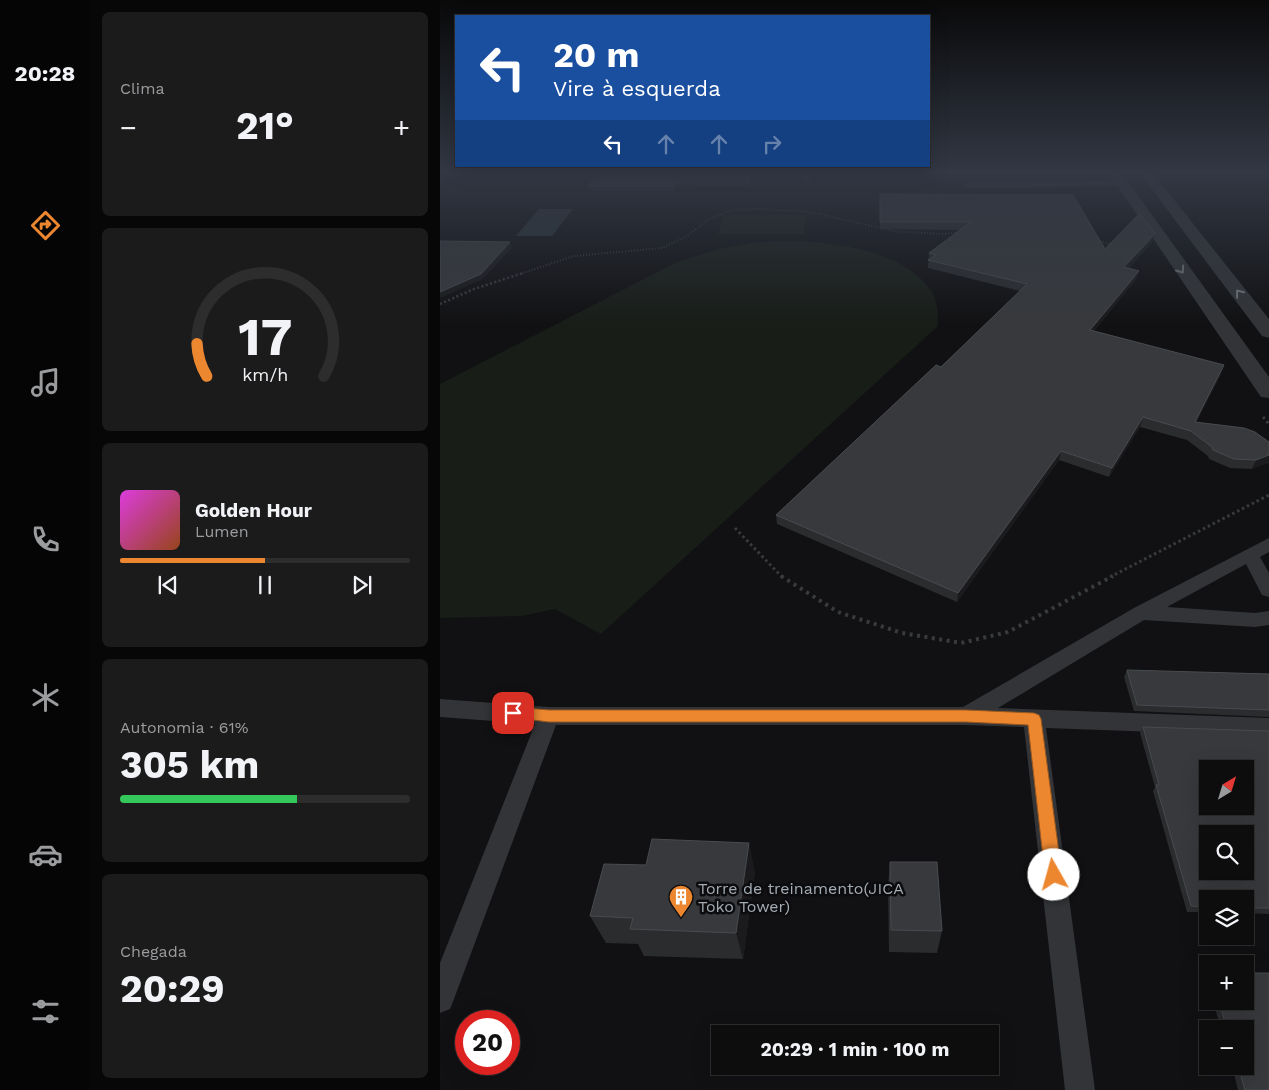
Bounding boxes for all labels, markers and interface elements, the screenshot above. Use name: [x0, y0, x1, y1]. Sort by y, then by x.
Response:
text: 20 m: [553, 34, 639, 76]
icon: left: [470, 35, 535, 100]
text: 20:28: [15, 61, 75, 86]
text: Vire à esquerda: [553, 76, 721, 101]
text: Clima: [120, 79, 164, 98]
text: 21°: [236, 104, 294, 148]
text: −: [120, 111, 137, 144]
text: +: [393, 111, 410, 144]
icon: left: [599, 130, 627, 158]
icon: ahead: [652, 130, 680, 158]
icon: ahead: [705, 130, 733, 158]
icon: right: [758, 130, 786, 158]
icon: directions: [28, 208, 63, 243]
one-way arrow: [1175, 264, 1184, 274]
one-way arrow: [1237, 290, 1245, 299]
text: 17: [238, 307, 292, 368]
text: km/h: [242, 364, 288, 385]
icon: music: [28, 365, 63, 400]
text: Golden Hour: [195, 499, 312, 522]
icon: phone: [28, 522, 63, 557]
text: Lumen: [195, 522, 249, 541]
icon: previous: [154, 571, 182, 599]
icon: pause: [251, 571, 279, 599]
icon: next: [348, 571, 376, 599]
icon: climate: [28, 680, 63, 715]
pin: [492, 692, 534, 734]
icon: arrive: [499, 699, 527, 727]
text: Autonomia · 61%: [120, 718, 248, 737]
text: 305 km: [120, 743, 259, 787]
north arrow: [1199, 760, 1254, 815]
map controls: [1199, 760, 1254, 1075]
button: search: [1199, 825, 1254, 880]
icon: car: [28, 837, 63, 872]
position arrow: [1027, 848, 1079, 900]
place label: Torre de treinamento(JICA Toko Tower): [698, 879, 904, 916]
building icon: Torre de treinamento(JICA Toko Tower): [668, 884, 694, 918]
button: layers: [1199, 890, 1254, 945]
text: Chegada: [120, 942, 187, 961]
button: +: [1199, 955, 1254, 1010]
text: 20:29: [120, 967, 225, 1011]
icon: filters: [28, 994, 63, 1029]
speed limit sign: 20: [455, 1010, 520, 1075]
button: −: [1199, 1020, 1254, 1075]
text: 20:29 · 1 min · 100 m: [761, 1038, 949, 1061]

